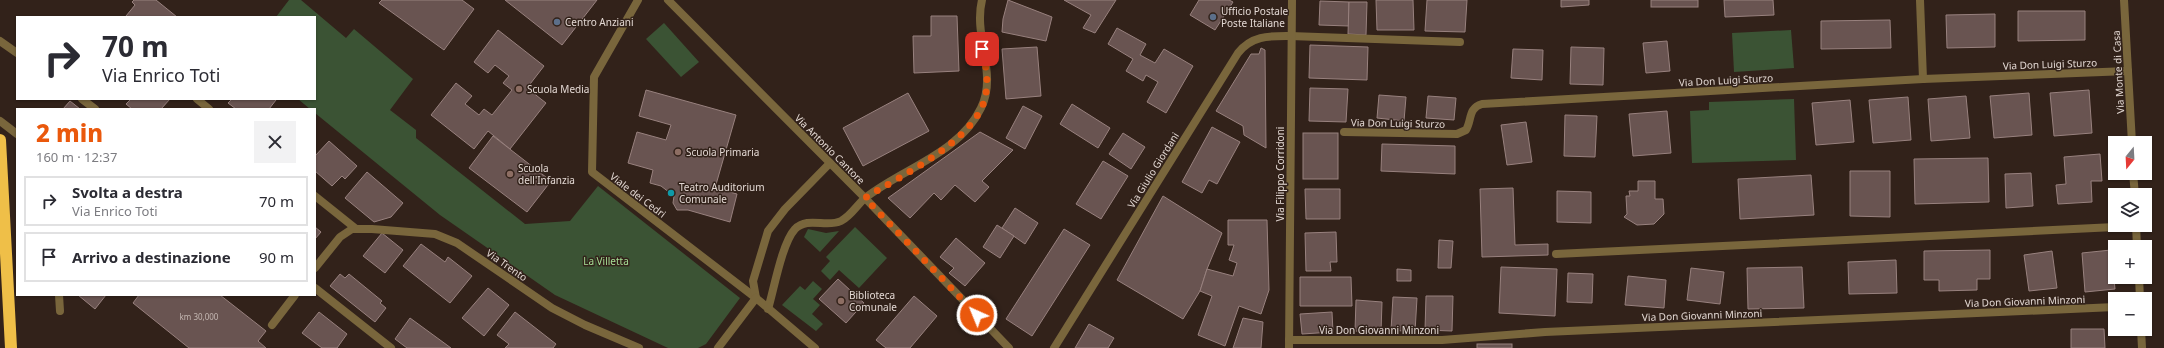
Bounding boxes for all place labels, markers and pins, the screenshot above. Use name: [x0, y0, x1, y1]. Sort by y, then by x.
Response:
place label: Ufficio Postale Poste Italiane: [1221, 4, 1288, 30]
marker: Ufficio Postale Poste Italiane: [1208, 12, 1218, 22]
place label: Centro Anziani: [565, 15, 634, 29]
marker: Centro Anziani: [552, 17, 562, 27]
pin: [965, 32, 999, 66]
place label: Scuola Media: [527, 82, 589, 96]
marker: Scuola Media: [514, 84, 524, 94]
place label: Scuola Primaria: [686, 145, 759, 159]
marker: Scuola Primaria: [673, 147, 683, 157]
place label: Scuola dell'Infanzia: [518, 161, 575, 187]
marker: Scuola dell'Infanzia: [505, 169, 515, 179]
place label: Teatro Auditorium Comunale: [679, 180, 765, 206]
marker: Teatro Auditorium Comunale: [666, 188, 676, 198]
place label: Biblioteca Comunale: [849, 288, 897, 314]
marker: Biblioteca Comunale: [836, 296, 846, 306]

